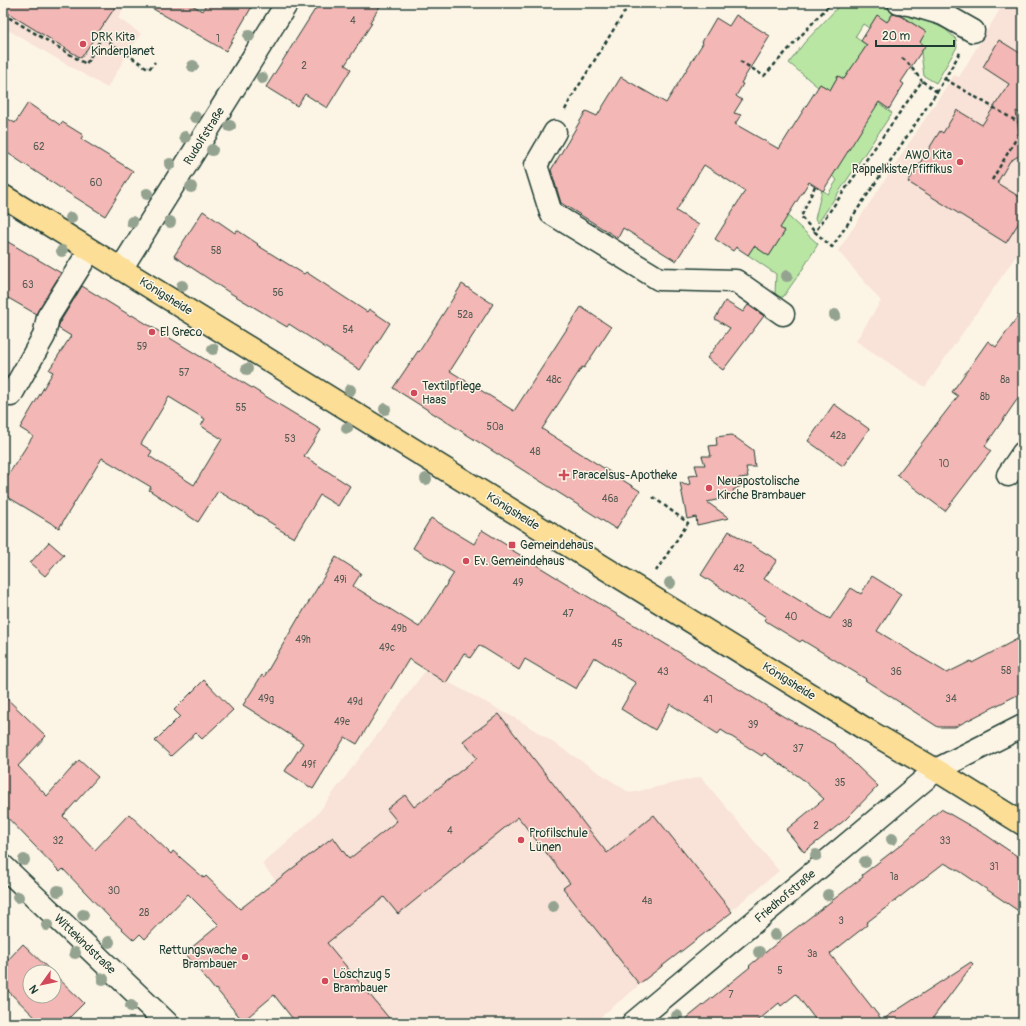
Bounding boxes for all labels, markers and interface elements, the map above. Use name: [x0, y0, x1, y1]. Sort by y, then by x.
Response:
house number: 4: [350, 15, 356, 27]
scale bar: [876, 22, 954, 48]
text: 20 m: [882, 29, 911, 44]
place label: DRK Kita Kinderplanet: [91, 30, 155, 59]
house number: 1: [216, 33, 220, 45]
marker: DRK Kita Kinderplanet: [78, 39, 88, 49]
house number: 2: [301, 60, 307, 72]
street label: Rudolfstraße: [181, 105, 228, 168]
house number: 62: [33, 141, 45, 153]
place label: AWO Kita Rappelkiste/Pfiffikus: [852, 148, 953, 177]
marker: AWO Kita Rappelkiste/Pfiffikus: [955, 157, 965, 167]
house number: 60: [90, 177, 102, 189]
house number: 58: [211, 245, 221, 257]
street label: Königsheide: [136, 274, 195, 319]
house number: 63: [22, 279, 34, 291]
house number: 56: [272, 287, 284, 299]
house number: 52a: [457, 309, 473, 321]
house number: 54: [342, 324, 354, 336]
place label: El Greco: [160, 325, 203, 340]
marker: El Greco: [147, 327, 157, 337]
house number: 59: [137, 341, 147, 353]
house number: 57: [179, 367, 190, 379]
house number: 48c: [546, 374, 562, 386]
house number: 8a: [1000, 374, 1010, 386]
place label: Textilpflege Haas: [422, 379, 481, 408]
marker: Textilpflege Haas: [409, 388, 419, 398]
house number: 8b: [980, 391, 990, 403]
house number: 55: [236, 402, 246, 414]
house number: 50a: [487, 421, 504, 433]
house number: 42a: [830, 430, 846, 442]
house number: 53: [285, 433, 296, 445]
house number: 48: [530, 446, 540, 458]
house number: 10: [939, 458, 950, 470]
place label: Paracelsus-Apotheke: [572, 468, 677, 483]
marker: Paracelsus-Apotheke: [559, 470, 569, 480]
place label: Neuapostolische Kirche Brambauer: [717, 474, 806, 503]
marker: Neuapostolische Kirche Brambauer: [704, 483, 714, 493]
street label: Königsheide: [483, 489, 542, 534]
house number: 46a: [602, 493, 618, 505]
place label: Gemeindehaus: [520, 538, 594, 553]
marker: Gemeindehaus: [507, 540, 517, 550]
place label: Ev. Gemeindehaus: [474, 554, 565, 569]
marker: Ev. Gemeindehaus: [461, 556, 471, 566]
house number: 42: [733, 563, 745, 575]
house number: 49i: [334, 574, 347, 586]
house number: 49: [513, 577, 523, 589]
house number: 47: [562, 608, 574, 620]
house number: 40: [785, 611, 797, 623]
house number: 38: [842, 618, 852, 630]
house number: 49b: [391, 623, 407, 635]
house number: 49h: [295, 634, 311, 646]
house number: 45: [611, 638, 623, 650]
house number: 49c: [379, 642, 395, 654]
street label: Königsheide: [759, 659, 818, 704]
house number: 58: [1001, 665, 1011, 677]
house number: 43: [657, 666, 669, 678]
house number: 36: [890, 666, 902, 678]
house number: 49g: [258, 693, 274, 705]
house number: 34: [945, 693, 957, 705]
house number: 41: [703, 694, 713, 706]
house number: 49d: [347, 696, 363, 708]
house number: 49e: [334, 716, 350, 728]
house number: 39: [748, 719, 758, 731]
house number: 37: [793, 743, 804, 755]
house number: 49f: [301, 759, 317, 771]
house number: 35: [835, 777, 846, 789]
house number: 2: [813, 820, 819, 832]
house number: 4: [447, 825, 453, 837]
place label: Profilschule Lünen: [529, 826, 588, 855]
house number: 32: [52, 835, 64, 847]
marker: Profilschule Lünen: [516, 835, 526, 845]
house number: 33: [939, 835, 951, 847]
house number: 31: [989, 861, 999, 873]
street label: Friedhofstraße: [752, 867, 819, 926]
house number: 1a: [890, 871, 899, 883]
house number: 30: [108, 885, 120, 897]
house number: 4a: [642, 895, 653, 907]
house number: 28: [139, 907, 149, 919]
street label: Wittekindstraße: [51, 911, 119, 978]
house number: 3: [838, 915, 844, 927]
place label: Rettungswache Brambauer: [159, 943, 238, 972]
house number: 3a: [807, 948, 817, 960]
marker: Rettungswache Brambauer: [240, 952, 250, 962]
north arrow: [22, 964, 62, 1004]
house number: 5: [777, 965, 783, 977]
place label: Löschzug 5 Brambauer: [333, 967, 391, 996]
marker: Löschzug 5 Brambauer: [320, 976, 330, 986]
text: N: [26, 982, 42, 996]
house number: 7: [728, 989, 734, 1001]

